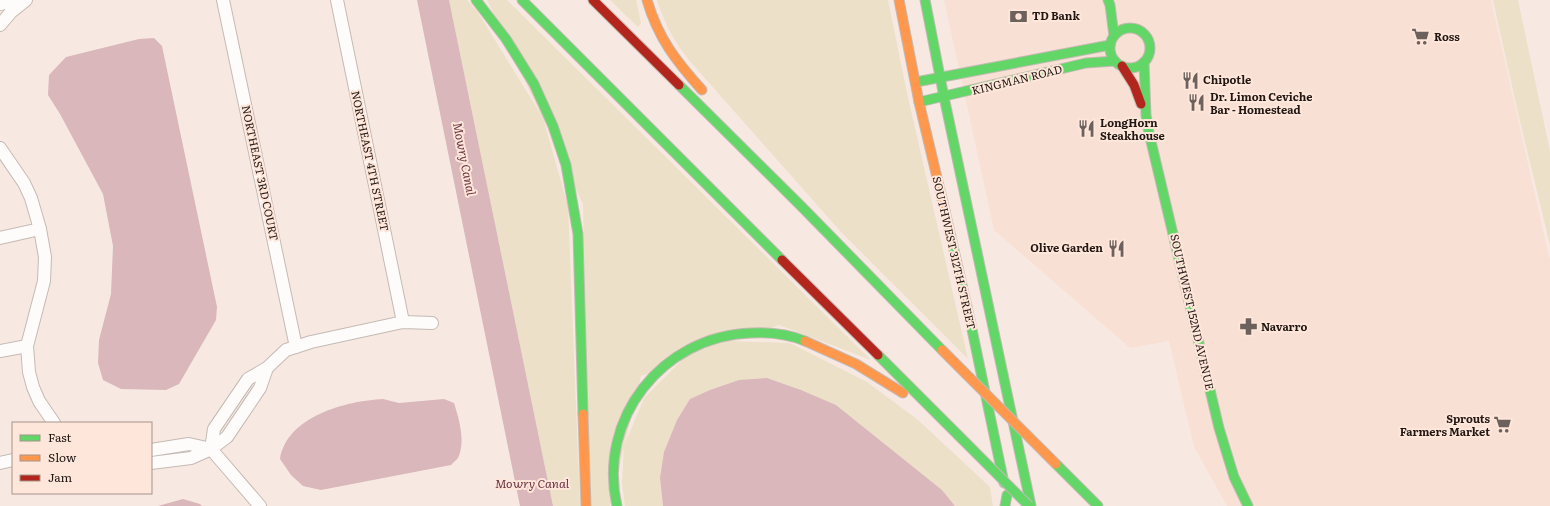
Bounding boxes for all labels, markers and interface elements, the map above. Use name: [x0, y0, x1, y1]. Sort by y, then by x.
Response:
bank icon: TD Bank: [1009, 6, 1029, 26]
place label: TD Bank: [1032, 7, 1080, 23]
supermarket icon: Ross: [1411, 27, 1431, 47]
place label: Ross: [1434, 28, 1460, 44]
street label: KINGMAN ROAD: [970, 60, 1064, 98]
restaurant icon: Chipotle: [1180, 70, 1200, 90]
place label: Chipotle: [1203, 71, 1251, 87]
place label: Dr. Limon Ceviche Bar - Homestead: [1210, 88, 1313, 117]
street label: NORTHEAST 4TH STREET: [348, 89, 394, 233]
restaurant icon: Dr. Limon Ceviche Bar - Homestead: [1187, 93, 1207, 113]
street label: NORTHEAST 3RD COURT: [239, 104, 283, 242]
place label: LongHorn Steakhouse: [1100, 114, 1165, 143]
restaurant icon: LongHorn Steakhouse: [1077, 119, 1097, 139]
water label: Mowry Canal: [449, 121, 481, 197]
street label: SOUTHWEST 312TH STREET: [930, 175, 980, 331]
street label: SOUTHWEST 152ND AVENUE: [1167, 232, 1219, 391]
restaurant icon: Olive Garden: [1106, 238, 1126, 258]
place label: Olive Garden: [1030, 239, 1103, 255]
pharmacy icon: Navarro: [1238, 317, 1258, 337]
place label: Navarro: [1261, 318, 1307, 334]
place label: Sprouts Farmers Market: [1400, 410, 1490, 439]
supermarket icon: Sprouts Farmers Market: [1493, 415, 1513, 435]
legend: [12, 422, 152, 494]
text: Fast: [48, 428, 72, 446]
text: Slow: [48, 448, 77, 466]
text: Jam: [48, 468, 73, 486]
water label: Mowry Canal: [495, 474, 570, 492]

